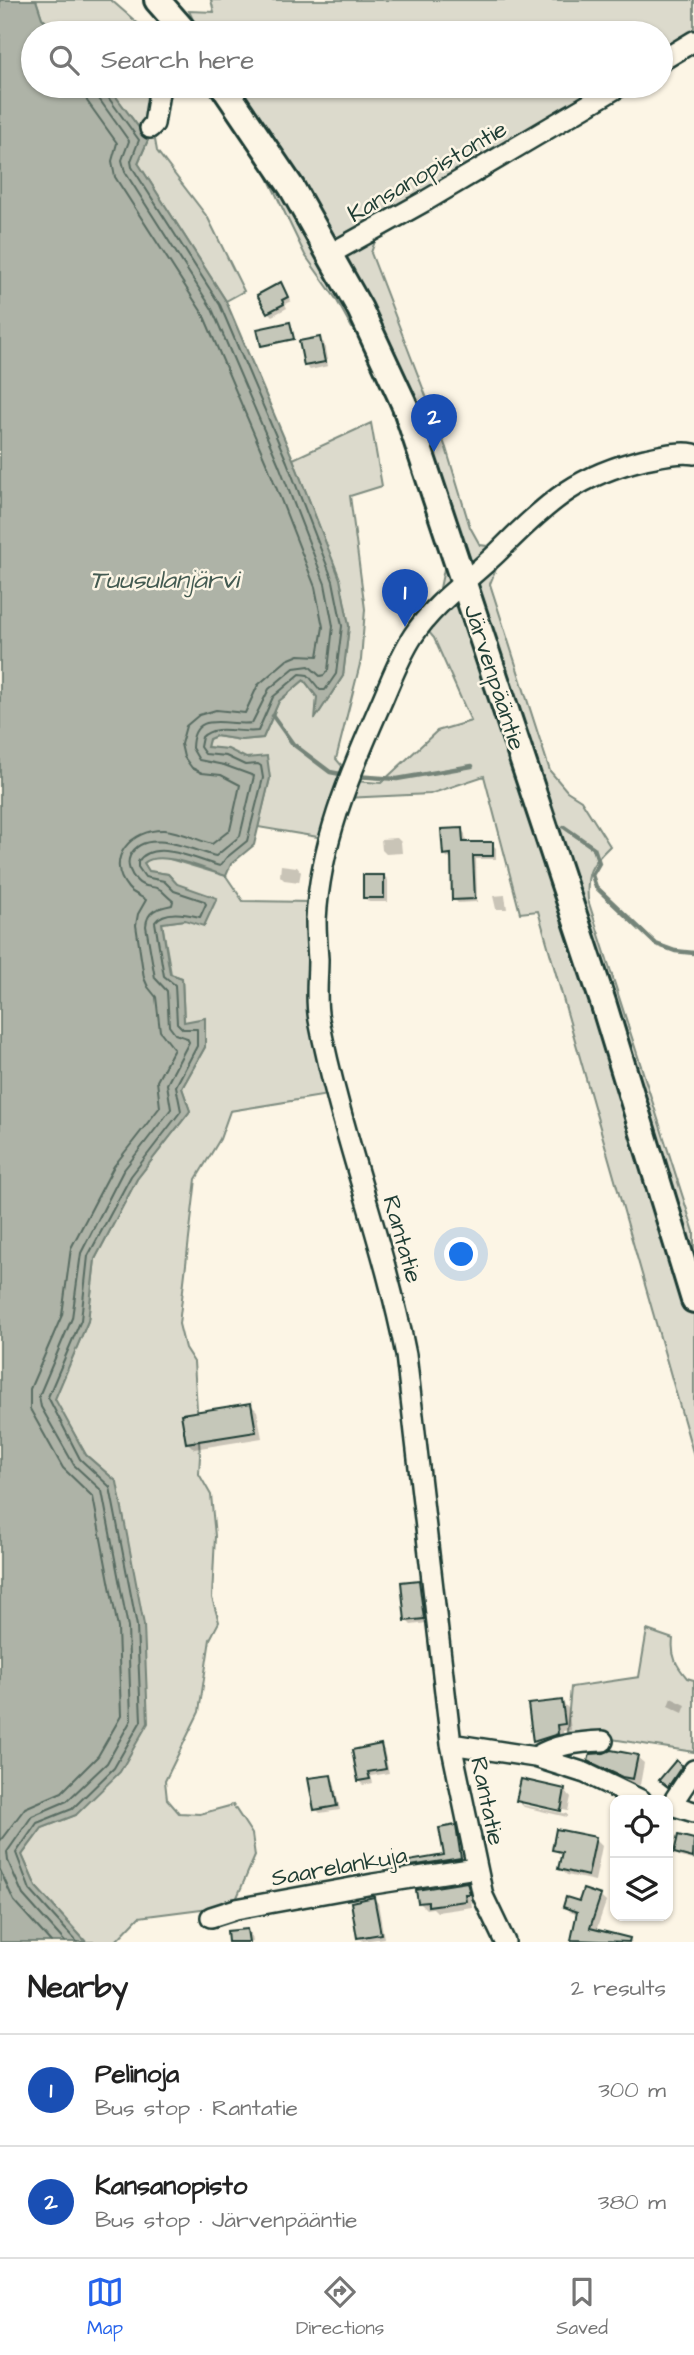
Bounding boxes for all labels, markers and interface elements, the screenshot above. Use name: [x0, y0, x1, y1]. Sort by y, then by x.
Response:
search box: [21, 21, 673, 98]
icon: search: [45, 41, 83, 79]
text: Search here: [101, 42, 254, 78]
street label: Kansanopistontie: [341, 112, 514, 231]
pin: 2: [411, 394, 457, 452]
water label: Tuusulanjärvi: [90, 562, 241, 598]
pin: 1: [382, 569, 428, 627]
street label: Järvenpääntie: [454, 600, 534, 755]
street label: Rantatie: [373, 1192, 431, 1287]
your location: [444, 1237, 478, 1271]
street label: Rantatie: [461, 1754, 513, 1849]
map controls: [610, 1795, 673, 1921]
button: locate: [610, 1795, 673, 1858]
street label: Saarelankuja: [269, 1838, 410, 1896]
button: layers: [610, 1858, 673, 1921]
text: Nearby: [28, 1967, 128, 2009]
text: 2 results: [571, 1972, 666, 2004]
text: Pelinoja: [95, 2056, 179, 2092]
text: 1: [50, 2074, 52, 2106]
text: 300 m: [598, 2074, 666, 2106]
text: Bus stop · Rantatie: [95, 2092, 298, 2124]
text: Kansanopisto: [95, 2168, 247, 2204]
text: 2: [44, 2186, 58, 2218]
text: 380 m: [598, 2186, 666, 2218]
text: Bus stop · Järvenpääntie: [95, 2204, 357, 2236]
tab: Map: [86, 2273, 124, 2342]
tab: Directions: [296, 2273, 384, 2342]
tab: Saved: [556, 2273, 608, 2342]

